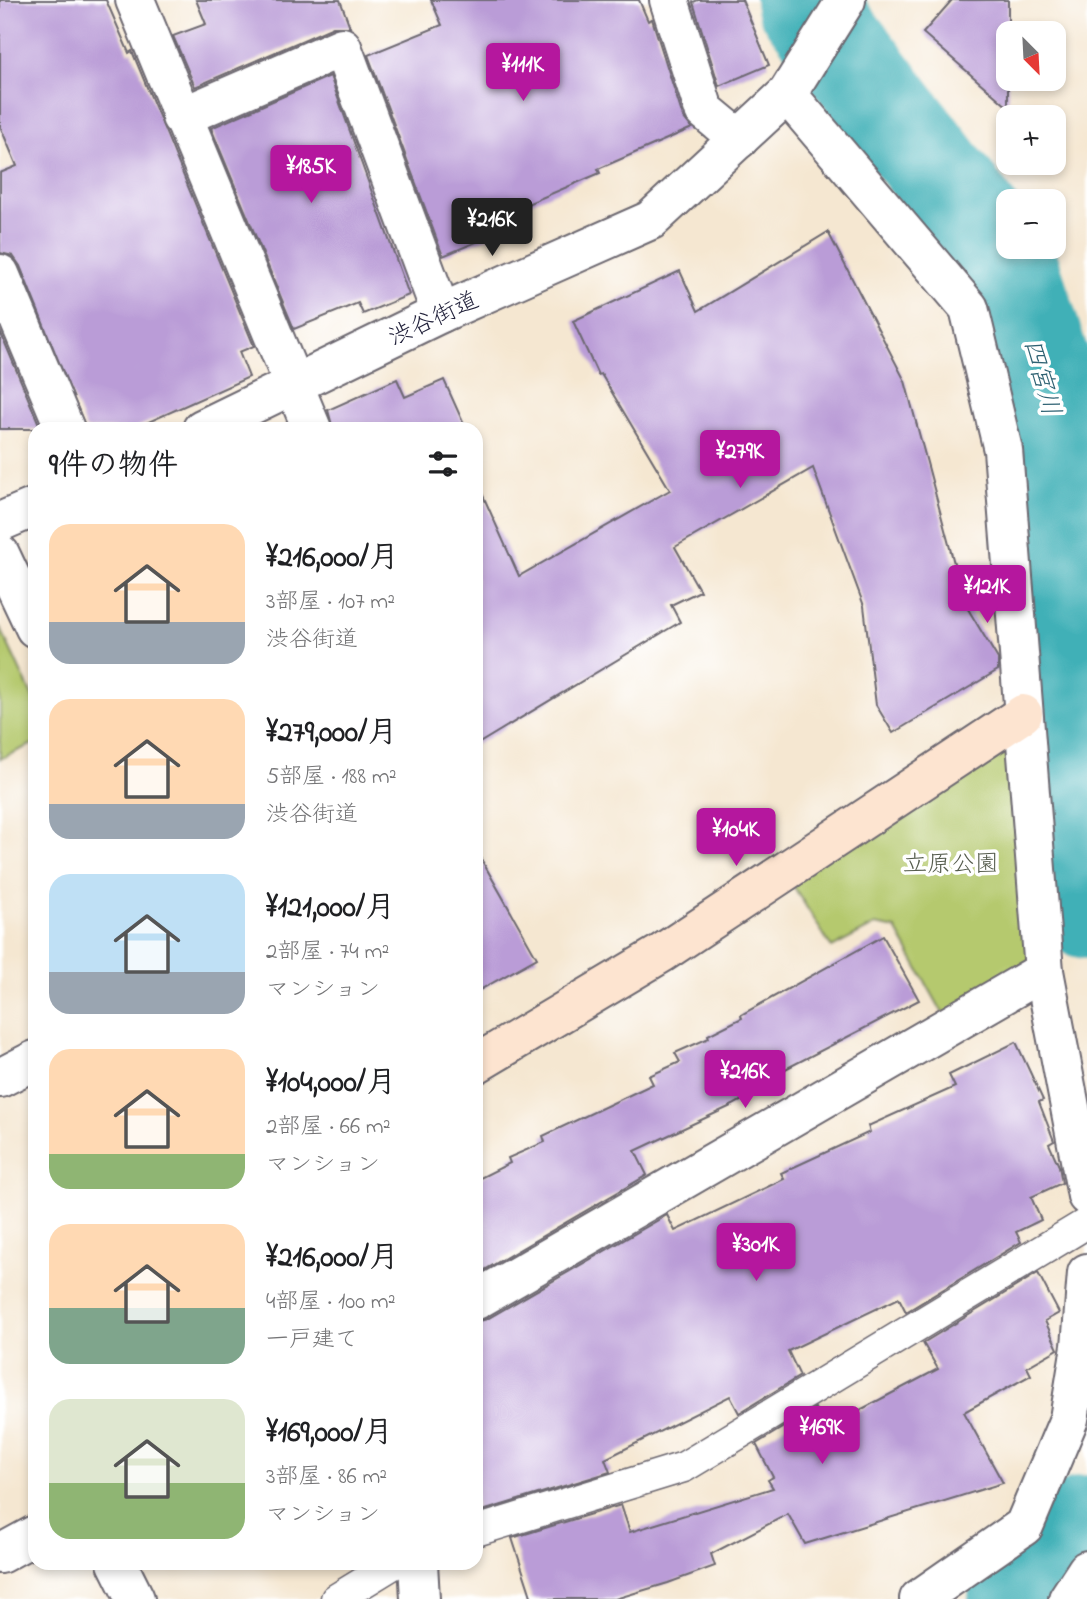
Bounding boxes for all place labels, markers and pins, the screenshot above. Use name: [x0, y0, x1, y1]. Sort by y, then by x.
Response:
pin: ¥111K: [474, 43, 572, 103]
pin: ¥185K: [262, 146, 360, 205]
pin: ¥216K: [443, 198, 541, 258]
pin: ¥279K: [691, 430, 789, 490]
pin: ¥121K: [938, 566, 1036, 625]
pin: ¥104K: [687, 808, 785, 868]
pin: ¥216K: [696, 1050, 794, 1110]
pin: ¥301K: [707, 1224, 805, 1283]
pin: ¥169K: [773, 1406, 871, 1466]

